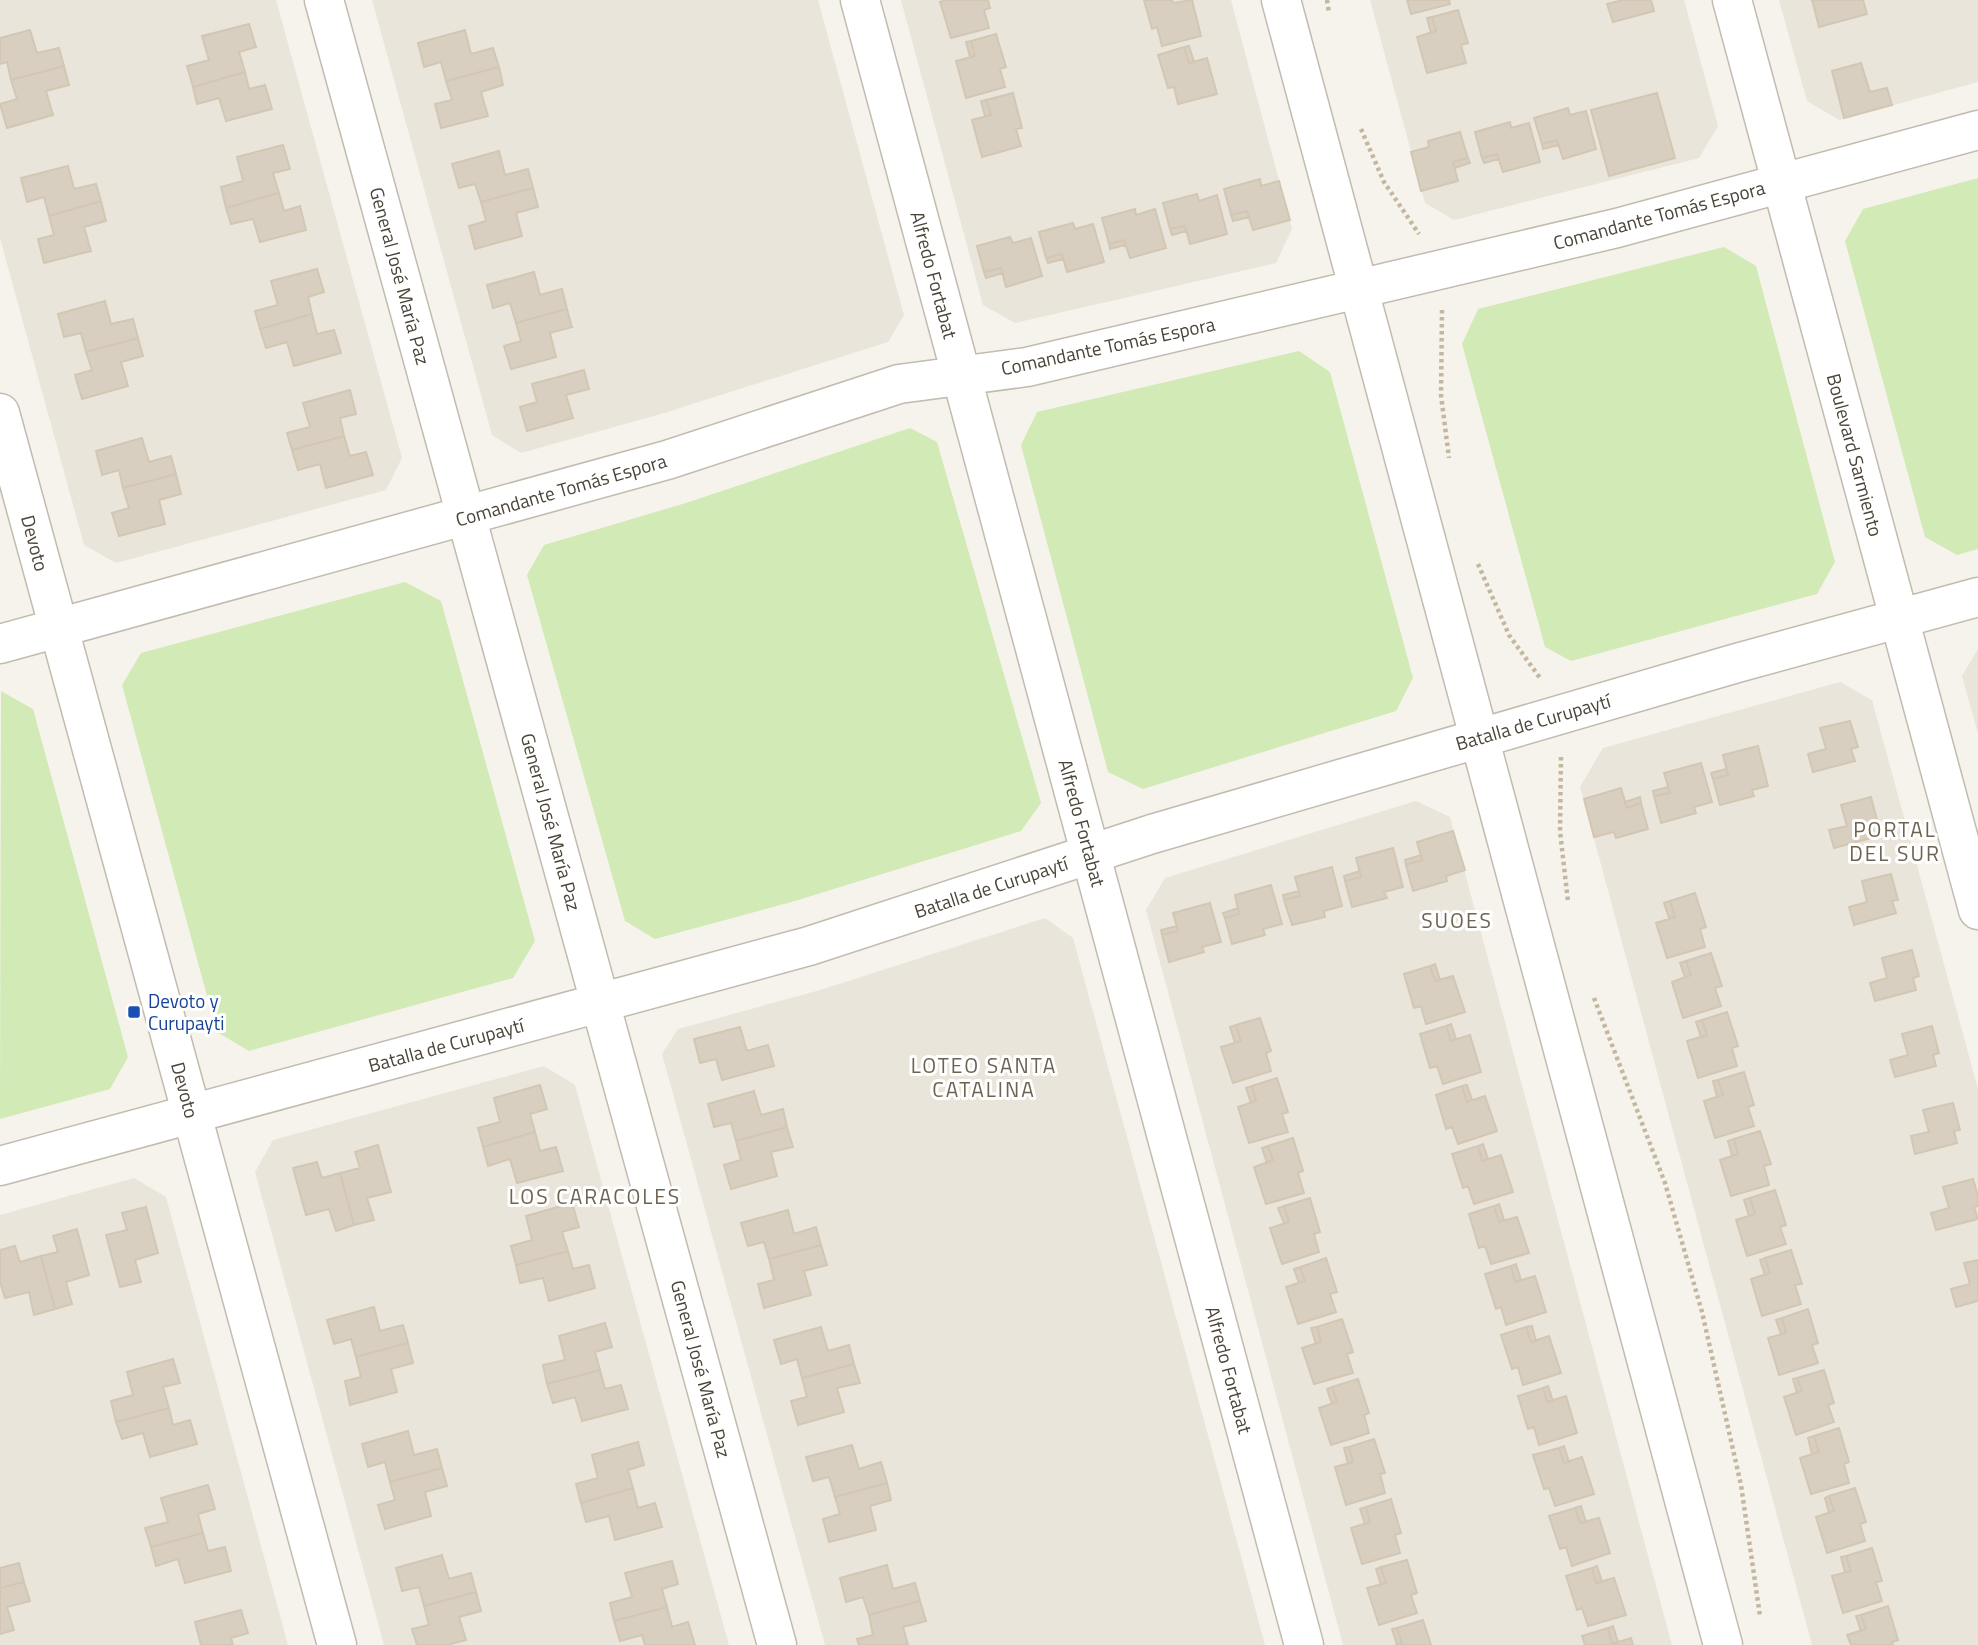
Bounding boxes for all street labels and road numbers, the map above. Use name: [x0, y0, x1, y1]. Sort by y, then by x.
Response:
street label: Comandante Tomás Espora: [1550, 172, 1768, 257]
street label: General José María Paz: [363, 184, 438, 368]
street label: Alfredo Fortabat: [904, 208, 966, 342]
street label: Comandante Tomás Espora: [998, 309, 1218, 382]
street label: Boulevard Sarmiento: [1820, 370, 1891, 540]
street label: Comandante Tomás Espora: [452, 445, 670, 534]
street label: Devoto: [14, 511, 57, 574]
street label: Batalla de Curupaytí: [1452, 685, 1616, 758]
street label: General José María Paz: [514, 730, 589, 914]
street label: Alfredo Fortabat: [1052, 756, 1114, 890]
street label: Batalla de Curupaytí: [910, 847, 1073, 925]
street label: Batalla de Curupaytí: [365, 1009, 529, 1079]
street label: Devoto: [164, 1058, 207, 1121]
street label: General José María Paz: [664, 1277, 739, 1461]
street label: Alfredo Fortabat: [1199, 1303, 1261, 1437]

